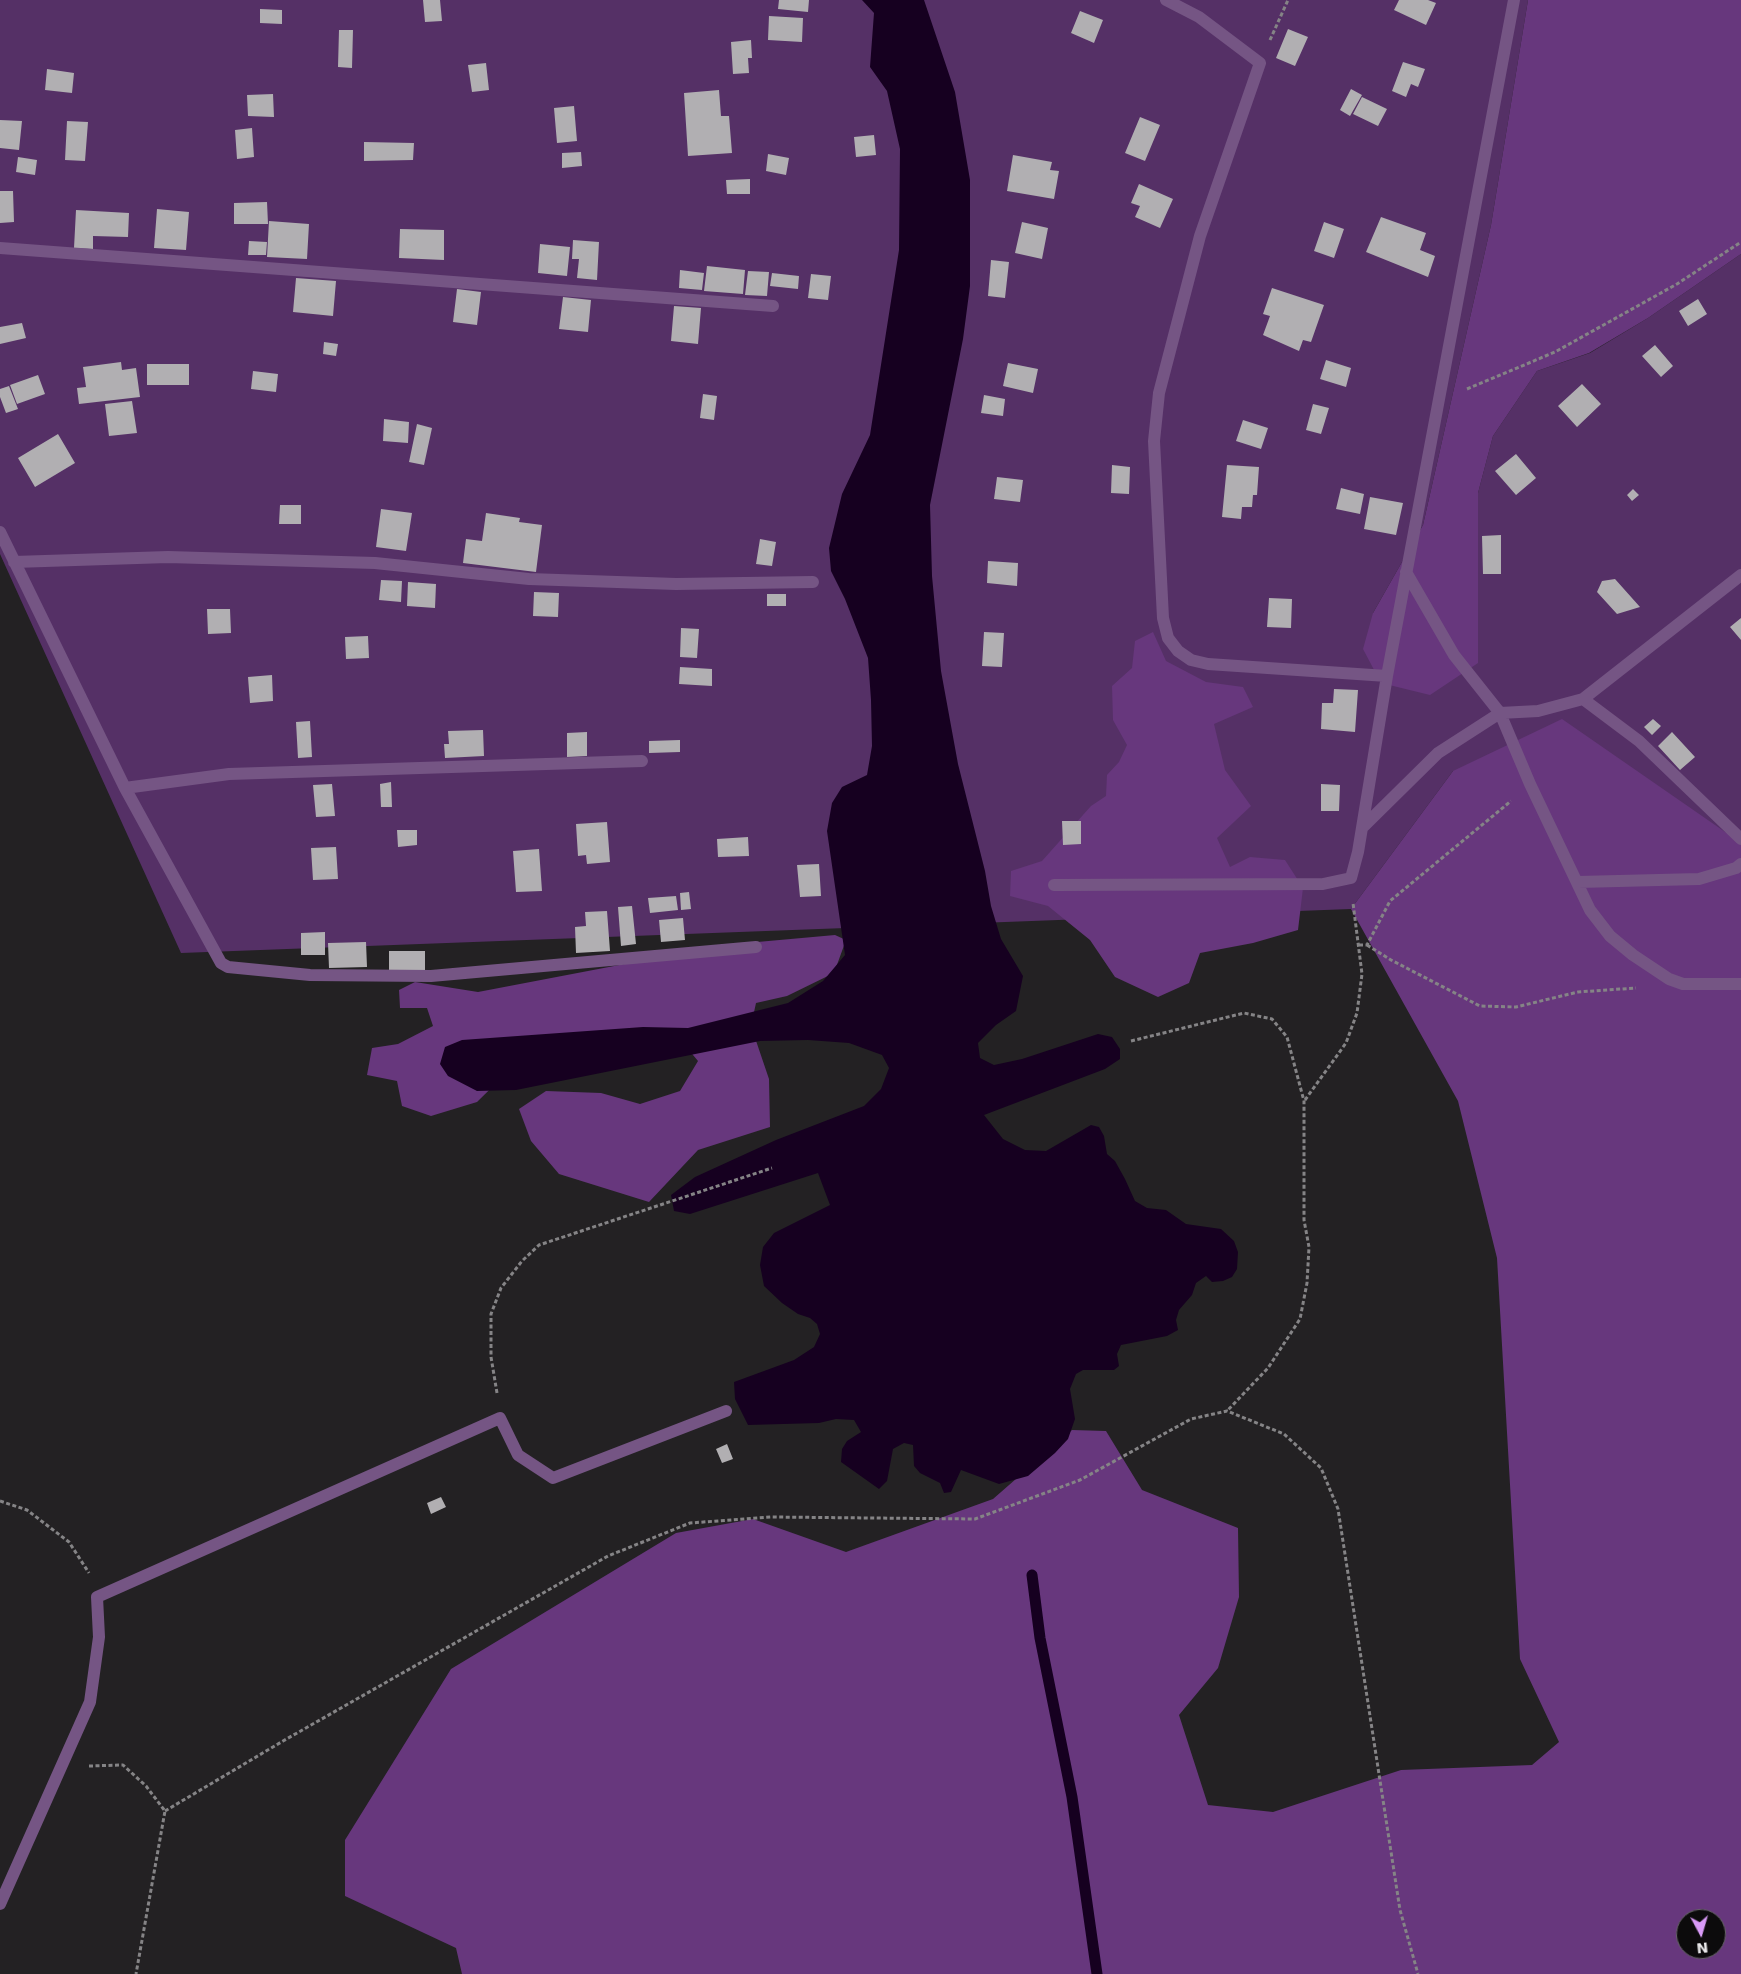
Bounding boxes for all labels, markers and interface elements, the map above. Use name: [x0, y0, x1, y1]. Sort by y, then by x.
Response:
north arrow: [1676, 1909, 1726, 1959]
text: N: [1696, 1939, 1709, 1956]

